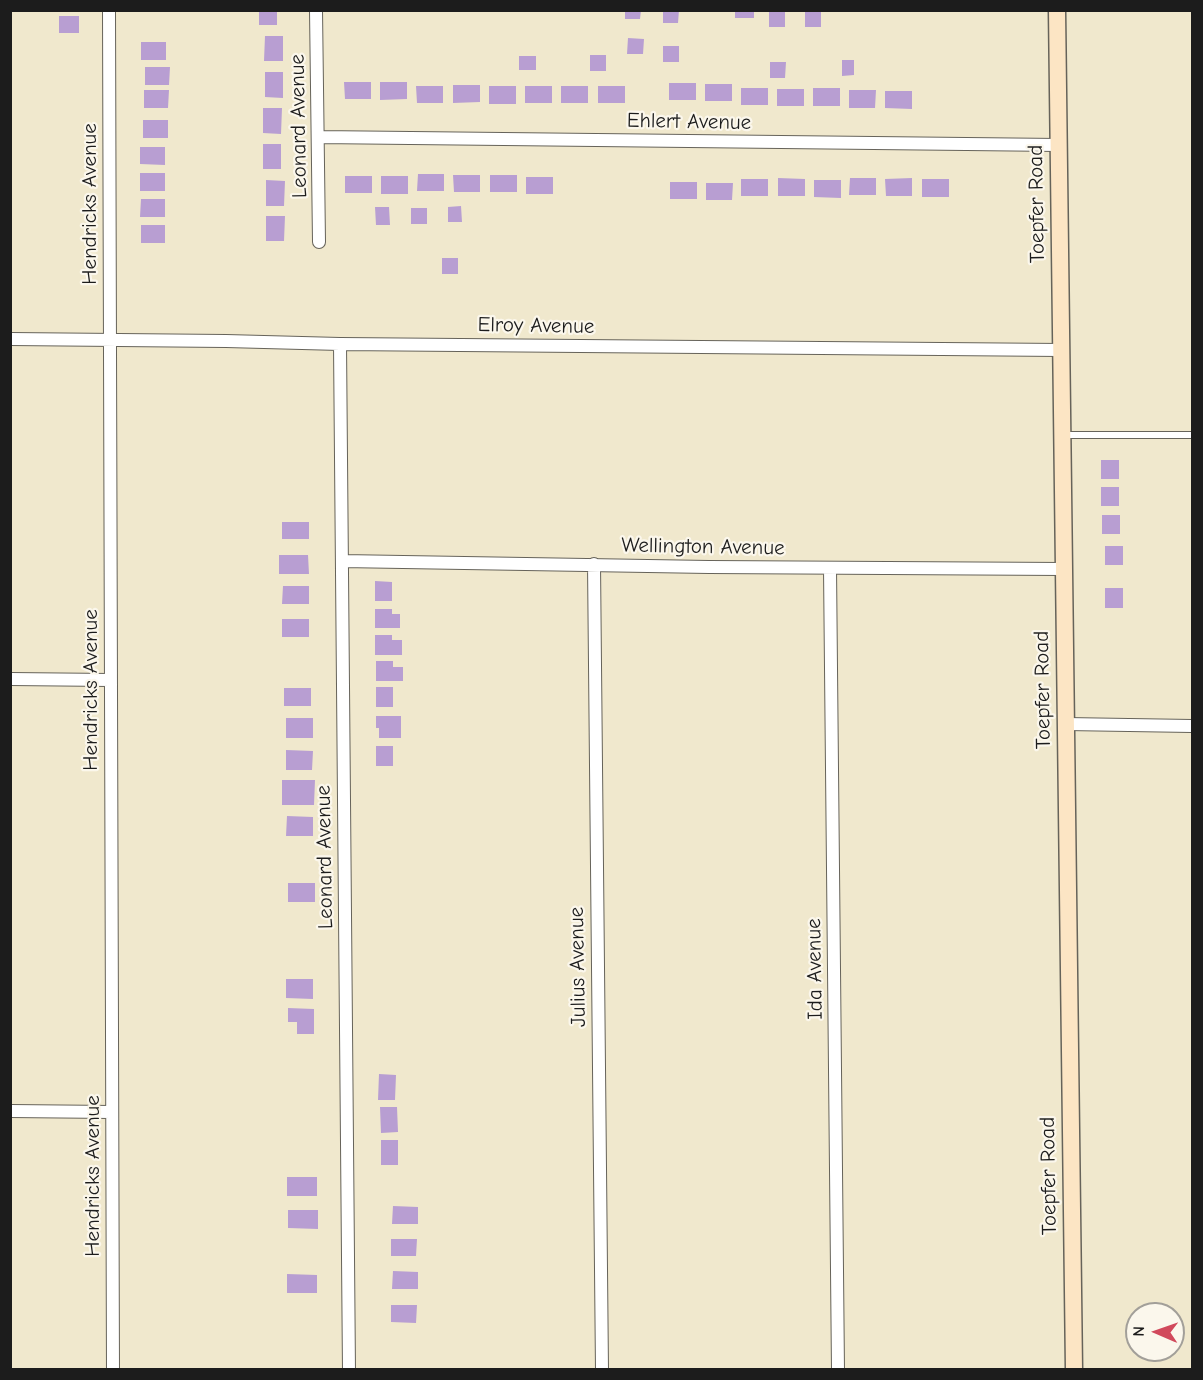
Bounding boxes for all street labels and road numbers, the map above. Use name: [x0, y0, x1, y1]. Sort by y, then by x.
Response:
street label: Leonard Avenue: [285, 54, 313, 198]
street label: Ehlert Avenue: [627, 108, 751, 136]
street label: Hendricks Avenue: [77, 123, 103, 285]
street label: Toepfer Road: [1023, 145, 1051, 263]
street label: Elroy Avenue: [477, 312, 595, 340]
street label: Wellington Avenue: [621, 533, 785, 561]
street label: Hendricks Avenue: [78, 609, 104, 771]
street label: Toepfer Road: [1029, 631, 1057, 749]
street label: Leonard Avenue: [311, 785, 339, 929]
street label: Julius Avenue: [564, 907, 592, 1027]
street label: Ida Avenue: [802, 918, 828, 1020]
street label: Hendricks Avenue: [80, 1095, 106, 1257]
street label: Toepfer Road: [1035, 1117, 1063, 1235]

